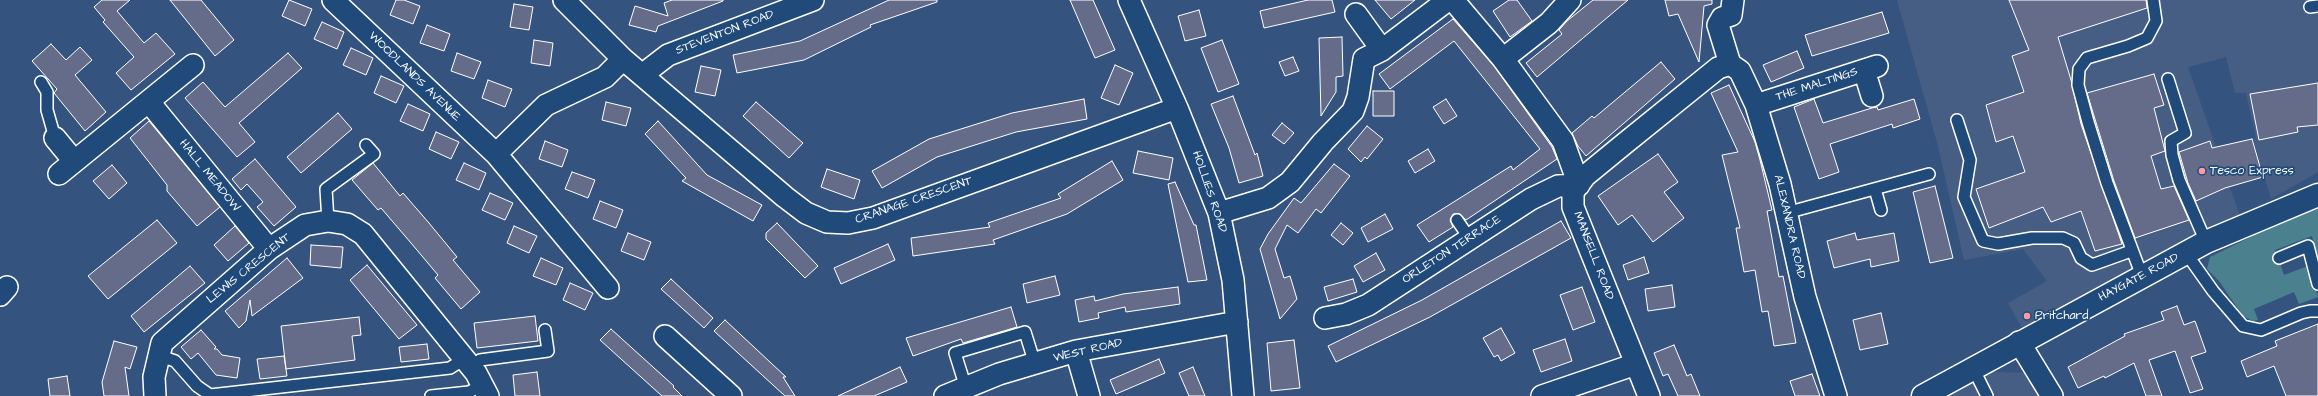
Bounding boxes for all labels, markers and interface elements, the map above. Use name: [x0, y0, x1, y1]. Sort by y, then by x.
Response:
street label: STEVENTON ROAD: [674, 8, 776, 58]
street label: WOODLANDS AVENUE: [365, 29, 463, 125]
street label: THE MALTINGS: [1774, 65, 1860, 105]
street label: HALL MEADOW: [176, 137, 242, 215]
street label: HOLLIES ROAD: [1188, 149, 1230, 235]
place label: Tesco Express: [2210, 164, 2294, 178]
marker: Tesco Express: [2197, 166, 2207, 176]
street label: CRANAGE CRESCENT: [854, 174, 974, 228]
street label: ALEXANDRA ROAD: [1770, 174, 1808, 280]
street label: MANSELL ROAD: [1570, 210, 1616, 302]
street label: ORLETON TERRACE: [1400, 213, 1504, 287]
street label: LEWIS CRESCENT: [204, 231, 294, 307]
street label: HAYGATE ROAD: [2096, 251, 2182, 305]
place label: Pritchard: [2035, 309, 2088, 323]
marker: Pritchard: [2022, 311, 2032, 321]
street label: WEST ROAD: [1052, 336, 1124, 366]

